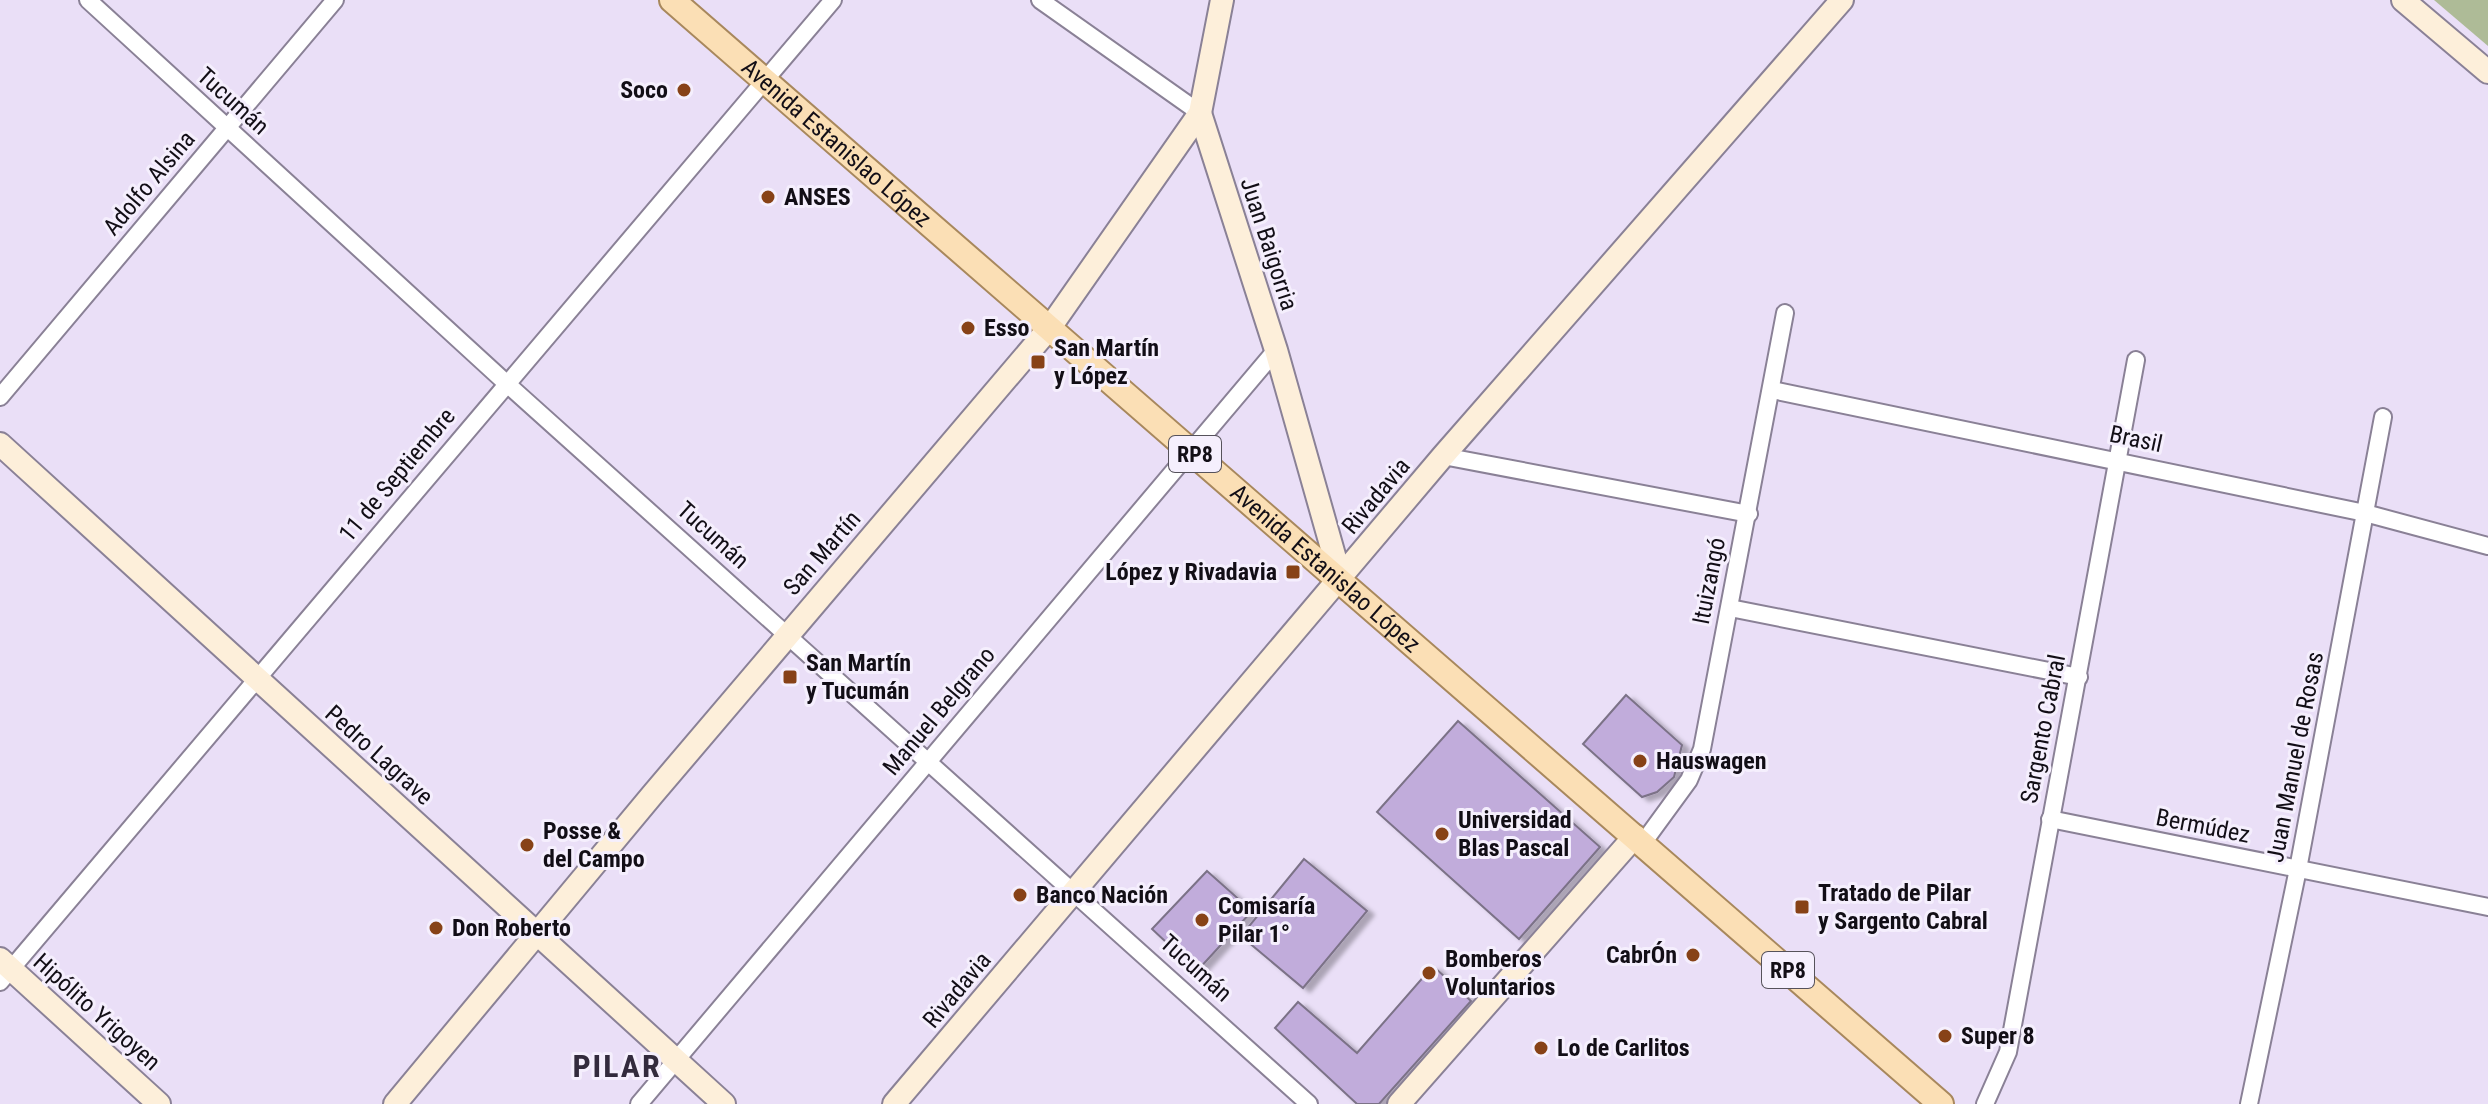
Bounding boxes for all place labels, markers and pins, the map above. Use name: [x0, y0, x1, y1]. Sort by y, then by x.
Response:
place label: Soco: [620, 76, 668, 104]
marker: Soco: [675, 81, 693, 99]
place label: ANSES: [784, 183, 851, 211]
marker: ANSES: [759, 188, 777, 206]
place label: Esso: [984, 314, 1030, 342]
marker: Esso: [959, 319, 977, 337]
place label: San Martín y López: [1054, 334, 1159, 390]
marker: San Martín y López: [1029, 353, 1047, 371]
place label: López y Rivadavia: [1105, 558, 1277, 586]
marker: López y Rivadavia: [1284, 563, 1302, 581]
place label: San Martín y Tucumán: [806, 649, 911, 705]
marker: San Martín y Tucumán: [781, 668, 799, 686]
place label: Hauswagen: [1656, 747, 1767, 775]
marker: Hauswagen: [1631, 752, 1649, 770]
place label: Universidad Blas Pascal: [1458, 806, 1572, 862]
place label: Posse & del Campo: [543, 817, 645, 873]
marker: Universidad Blas Pascal: [1433, 825, 1451, 843]
marker: Posse & del Campo: [518, 836, 536, 854]
place label: Tratado de Pilar y Sargento Cabral: [1818, 879, 1988, 935]
place label: Banco Nación: [1036, 881, 1168, 909]
marker: Banco Nación: [1011, 886, 1029, 904]
place label: Comisaría Pilar 1°: [1218, 892, 1315, 948]
marker: Tratado de Pilar y Sargento Cabral: [1793, 898, 1811, 916]
marker: Comisaría Pilar 1°: [1193, 911, 1211, 929]
place label: Don Roberto: [452, 914, 571, 942]
marker: Don Roberto: [427, 919, 445, 937]
place label: CabrÓn: [1606, 941, 1677, 969]
place label: Bomberos Voluntarios: [1445, 945, 1556, 1001]
marker: CabrÓn: [1684, 946, 1702, 964]
marker: Bomberos Voluntarios: [1420, 964, 1438, 982]
place label: Super 8: [1961, 1022, 2035, 1050]
marker: Super 8: [1936, 1027, 1954, 1045]
place label: Lo de Carlitos: [1557, 1034, 1690, 1062]
marker: Lo de Carlitos: [1532, 1039, 1550, 1057]

